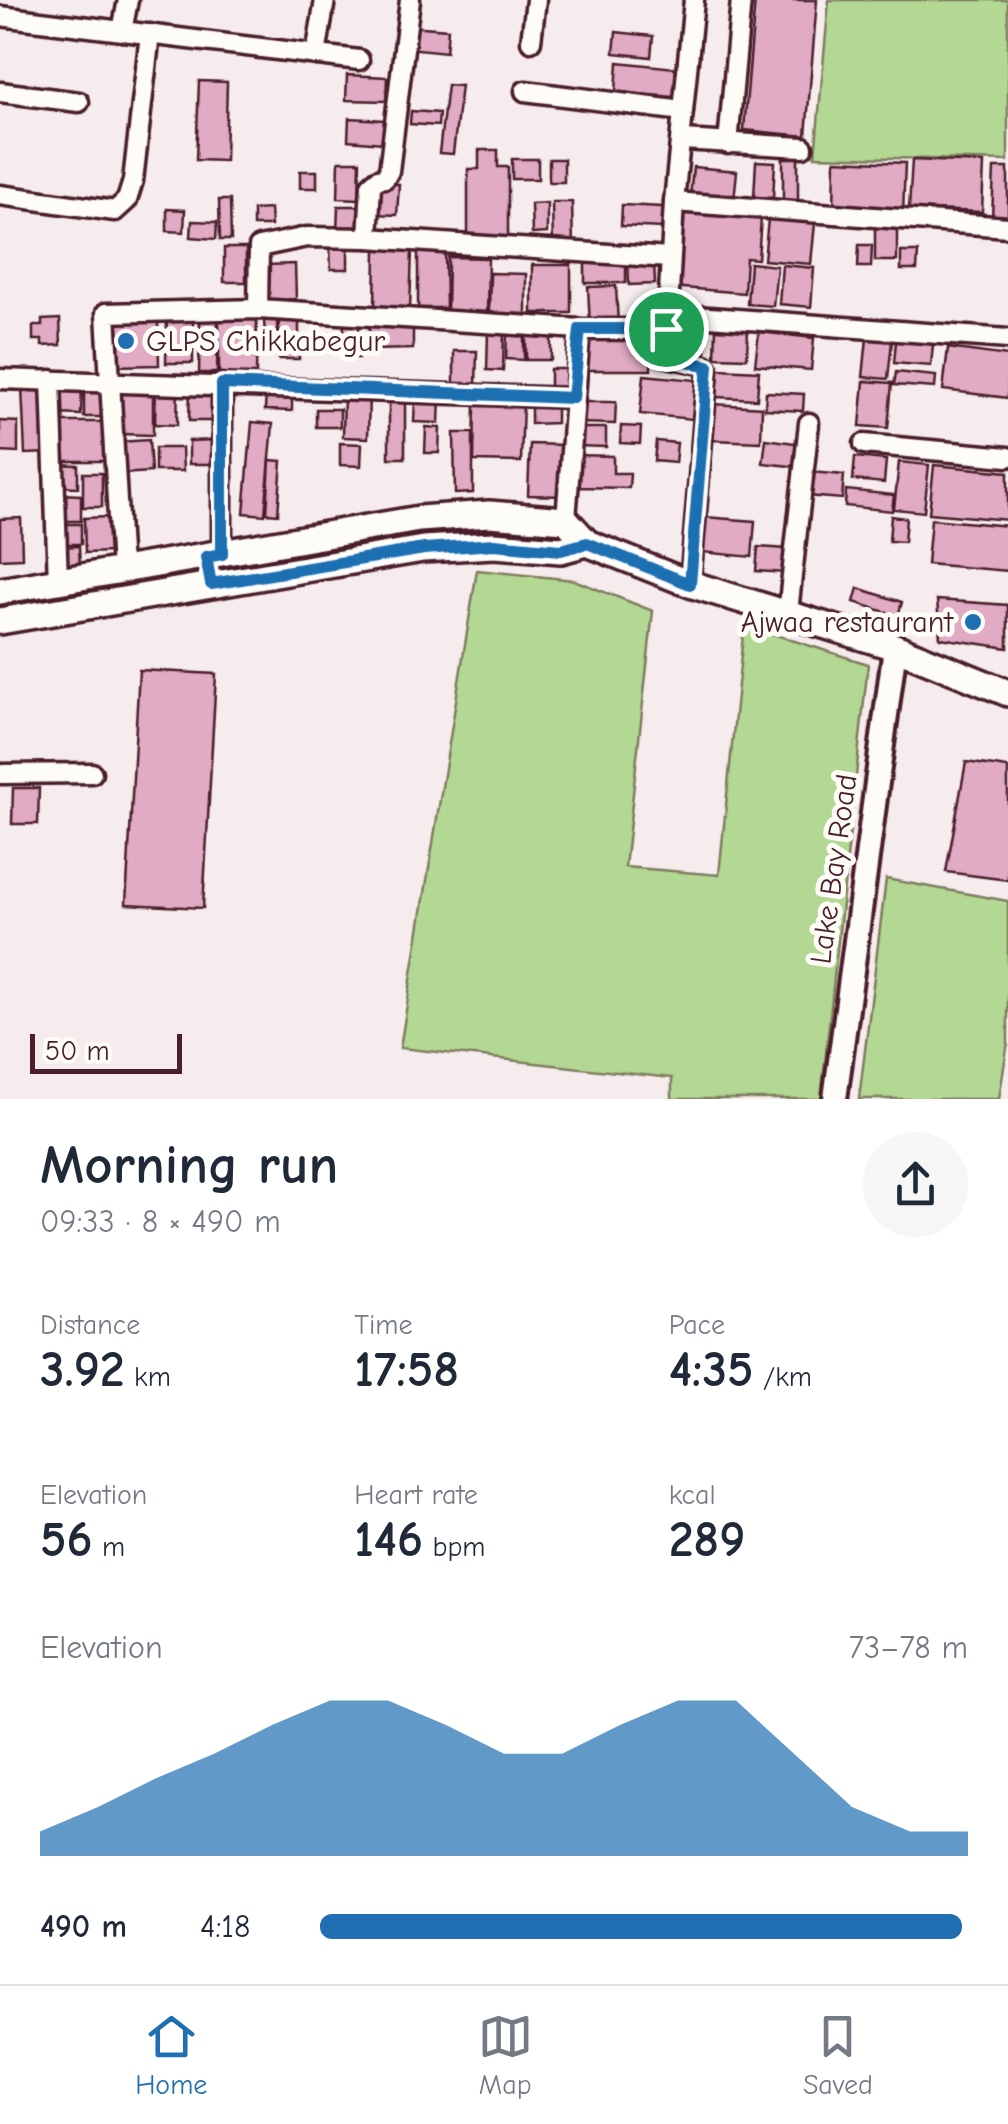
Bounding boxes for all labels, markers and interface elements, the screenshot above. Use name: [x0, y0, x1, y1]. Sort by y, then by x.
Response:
pin: [624, 287, 709, 372]
icon: arrive: [639, 302, 694, 357]
place label: GLPS Chikkabegur: [146, 324, 385, 359]
marker: GLPS Chikkabegur: [115, 330, 137, 352]
place label: Ajwaa restaurant: [741, 605, 954, 640]
marker: Ajwaa restaurant: [962, 611, 984, 633]
street label: Lake Bay Road: [803, 772, 865, 966]
scale bar: [30, 1029, 182, 1074]
text: 50 m: [45, 1035, 110, 1067]
button: share: [863, 1132, 968, 1237]
text: Morning run: [40, 1133, 338, 1197]
text: 09:33 · 8 × 490 m: [40, 1203, 281, 1240]
text: Distance: [40, 1309, 140, 1341]
text: Time: [354, 1309, 412, 1341]
text: Pace: [669, 1309, 725, 1341]
text: 3.92: [40, 1341, 125, 1399]
text: 17:58: [354, 1341, 459, 1399]
text: 4:35: [669, 1341, 754, 1399]
text: km: [125, 1361, 171, 1393]
text: /km: [754, 1361, 812, 1393]
text: Elevation: [40, 1479, 147, 1511]
text: Heart rate: [354, 1479, 478, 1511]
text: kcal: [669, 1479, 716, 1511]
text: 56: [40, 1511, 93, 1569]
text: 146: [354, 1511, 423, 1569]
text: 289: [669, 1511, 745, 1569]
text: m: [93, 1531, 125, 1563]
text: bpm: [423, 1531, 485, 1563]
text: Elevation: [40, 1629, 163, 1666]
text: 73–78 m: [849, 1629, 968, 1666]
text: 490 m: [40, 1908, 127, 1945]
text: 4:18: [200, 1908, 250, 1945]
tab: Home: [135, 2009, 207, 2101]
tab: Map: [478, 2009, 533, 2101]
tab: Saved: [803, 2009, 873, 2101]

